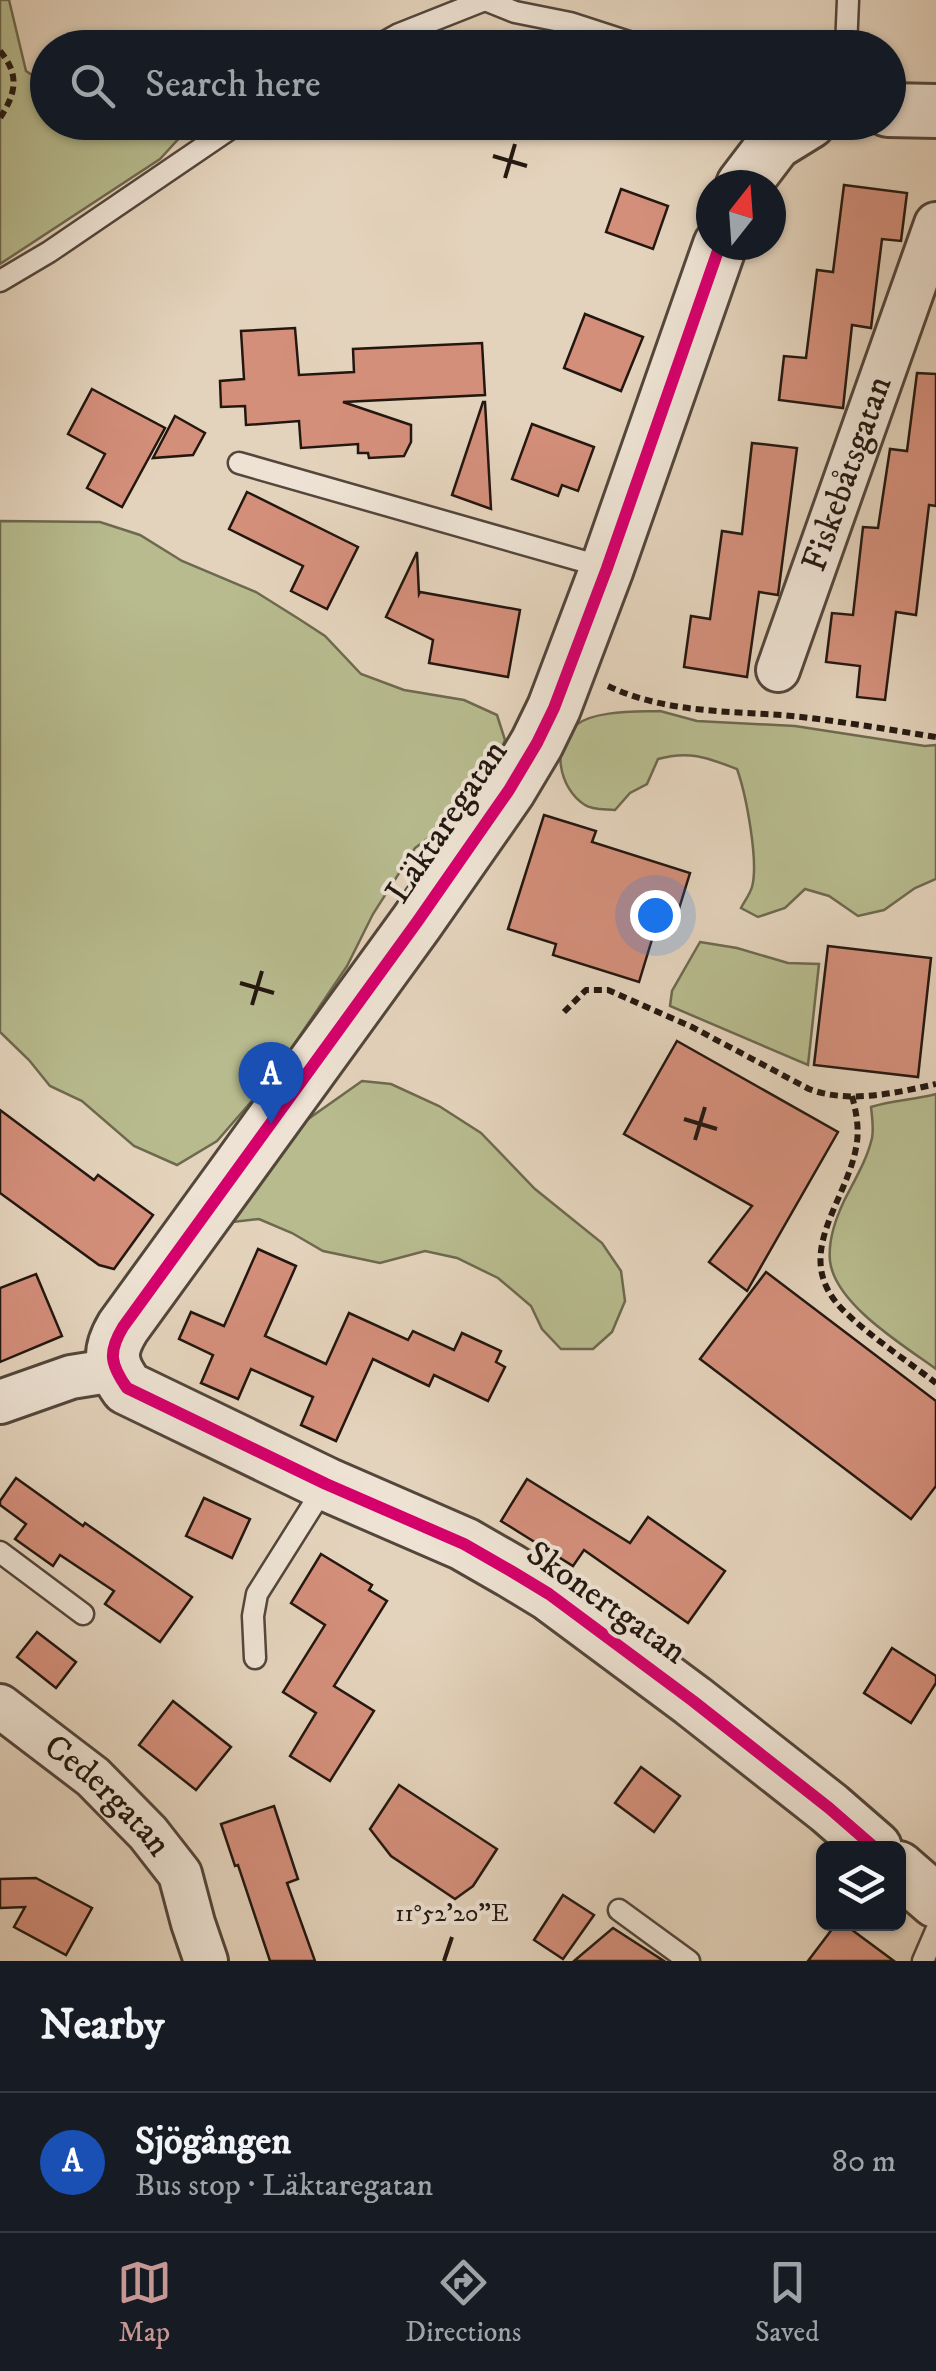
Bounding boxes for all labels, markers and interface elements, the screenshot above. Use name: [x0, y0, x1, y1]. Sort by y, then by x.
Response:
search box: [30, 30, 906, 140]
icon: search: [65, 58, 120, 113]
text: Search here: [145, 61, 321, 109]
north arrow: [696, 170, 786, 260]
street label: Fiskebåtsgatan: [793, 370, 902, 578]
street label: Läktaregatan: [376, 732, 518, 912]
your location: [630, 890, 681, 941]
pin: A: [238, 1042, 304, 1124]
street label: Skonertgatan: [517, 1532, 695, 1674]
street label: Cedergatan: [35, 1725, 180, 1865]
map controls: [816, 1841, 906, 1931]
button: layers: [816, 1841, 906, 1931]
text: 11°52'20"E: [395, 1898, 509, 1929]
text: Nearby: [40, 2000, 164, 2052]
text: Sjögången: [135, 2118, 291, 2166]
text: A: [62, 2142, 83, 2182]
text: 80 m: [832, 2142, 896, 2182]
text: Bus stop · Läktaregatan: [135, 2166, 433, 2206]
tab: Map: [117, 2255, 172, 2350]
tab: Directions: [405, 2255, 521, 2350]
tab: Saved: [755, 2255, 819, 2350]

